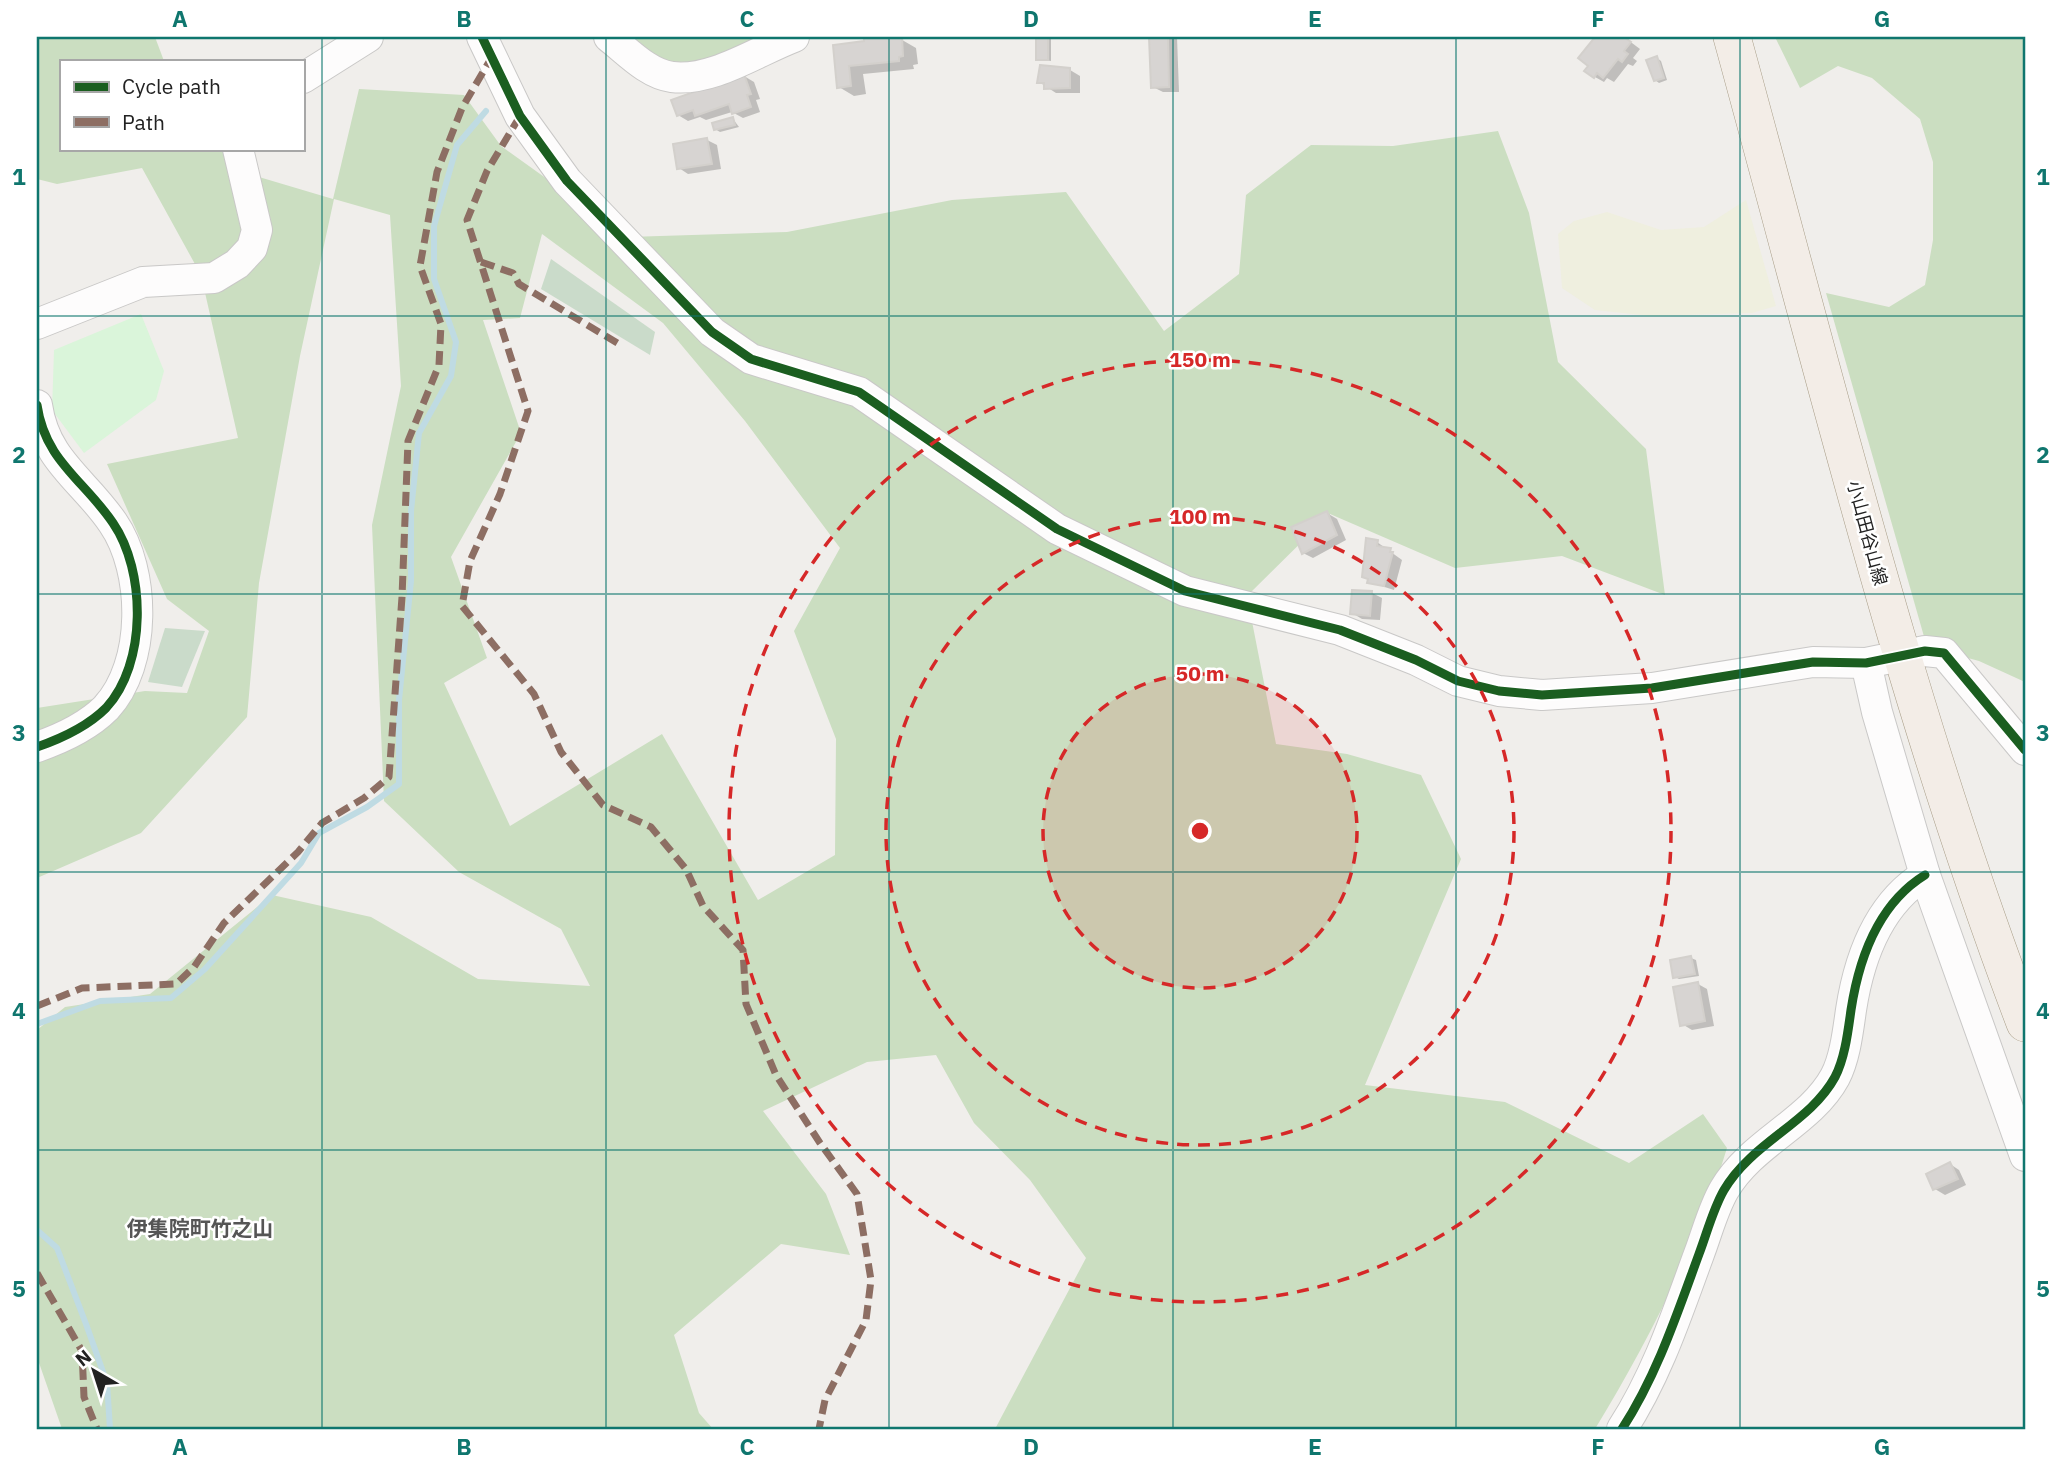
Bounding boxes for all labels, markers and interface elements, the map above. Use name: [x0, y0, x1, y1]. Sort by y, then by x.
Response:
text: A: [172, 3, 188, 33]
text: B: [456, 3, 472, 33]
text: C: [740, 3, 755, 33]
text: D: [1023, 3, 1039, 33]
text: E: [1308, 3, 1322, 33]
text: F: [1591, 3, 1605, 33]
text: G: [1874, 3, 1890, 33]
legend: [60, 60, 304, 150]
text: Cycle path: [122, 72, 221, 100]
text: Path: [122, 108, 165, 136]
text: 1: [12, 161, 26, 191]
text: 1: [2036, 161, 2050, 191]
text: 150 m: [1169, 345, 1231, 373]
text: 2: [12, 439, 26, 469]
text: 2: [2036, 439, 2050, 469]
street label: 小山田谷山線: [1842, 478, 1893, 588]
text: 100 m: [1169, 502, 1231, 530]
text: 50 m: [1176, 659, 1224, 687]
text: 3: [12, 717, 26, 747]
text: 3: [2036, 717, 2050, 747]
centre of rings: [1188, 819, 1212, 843]
text: 4: [12, 995, 26, 1025]
text: 4: [2036, 995, 2050, 1025]
district label: 伊集院町竹之山: [127, 1214, 274, 1242]
text: 5: [12, 1273, 26, 1303]
text: 5: [2036, 1273, 2050, 1303]
north arrow: [60, 1336, 130, 1406]
text: N: [70, 1344, 96, 1371]
text: A: [172, 1431, 188, 1461]
text: B: [456, 1431, 472, 1461]
text: C: [740, 1431, 755, 1461]
text: D: [1023, 1431, 1039, 1461]
text: E: [1308, 1431, 1322, 1461]
text: F: [1591, 1431, 1605, 1461]
text: G: [1874, 1431, 1890, 1461]

